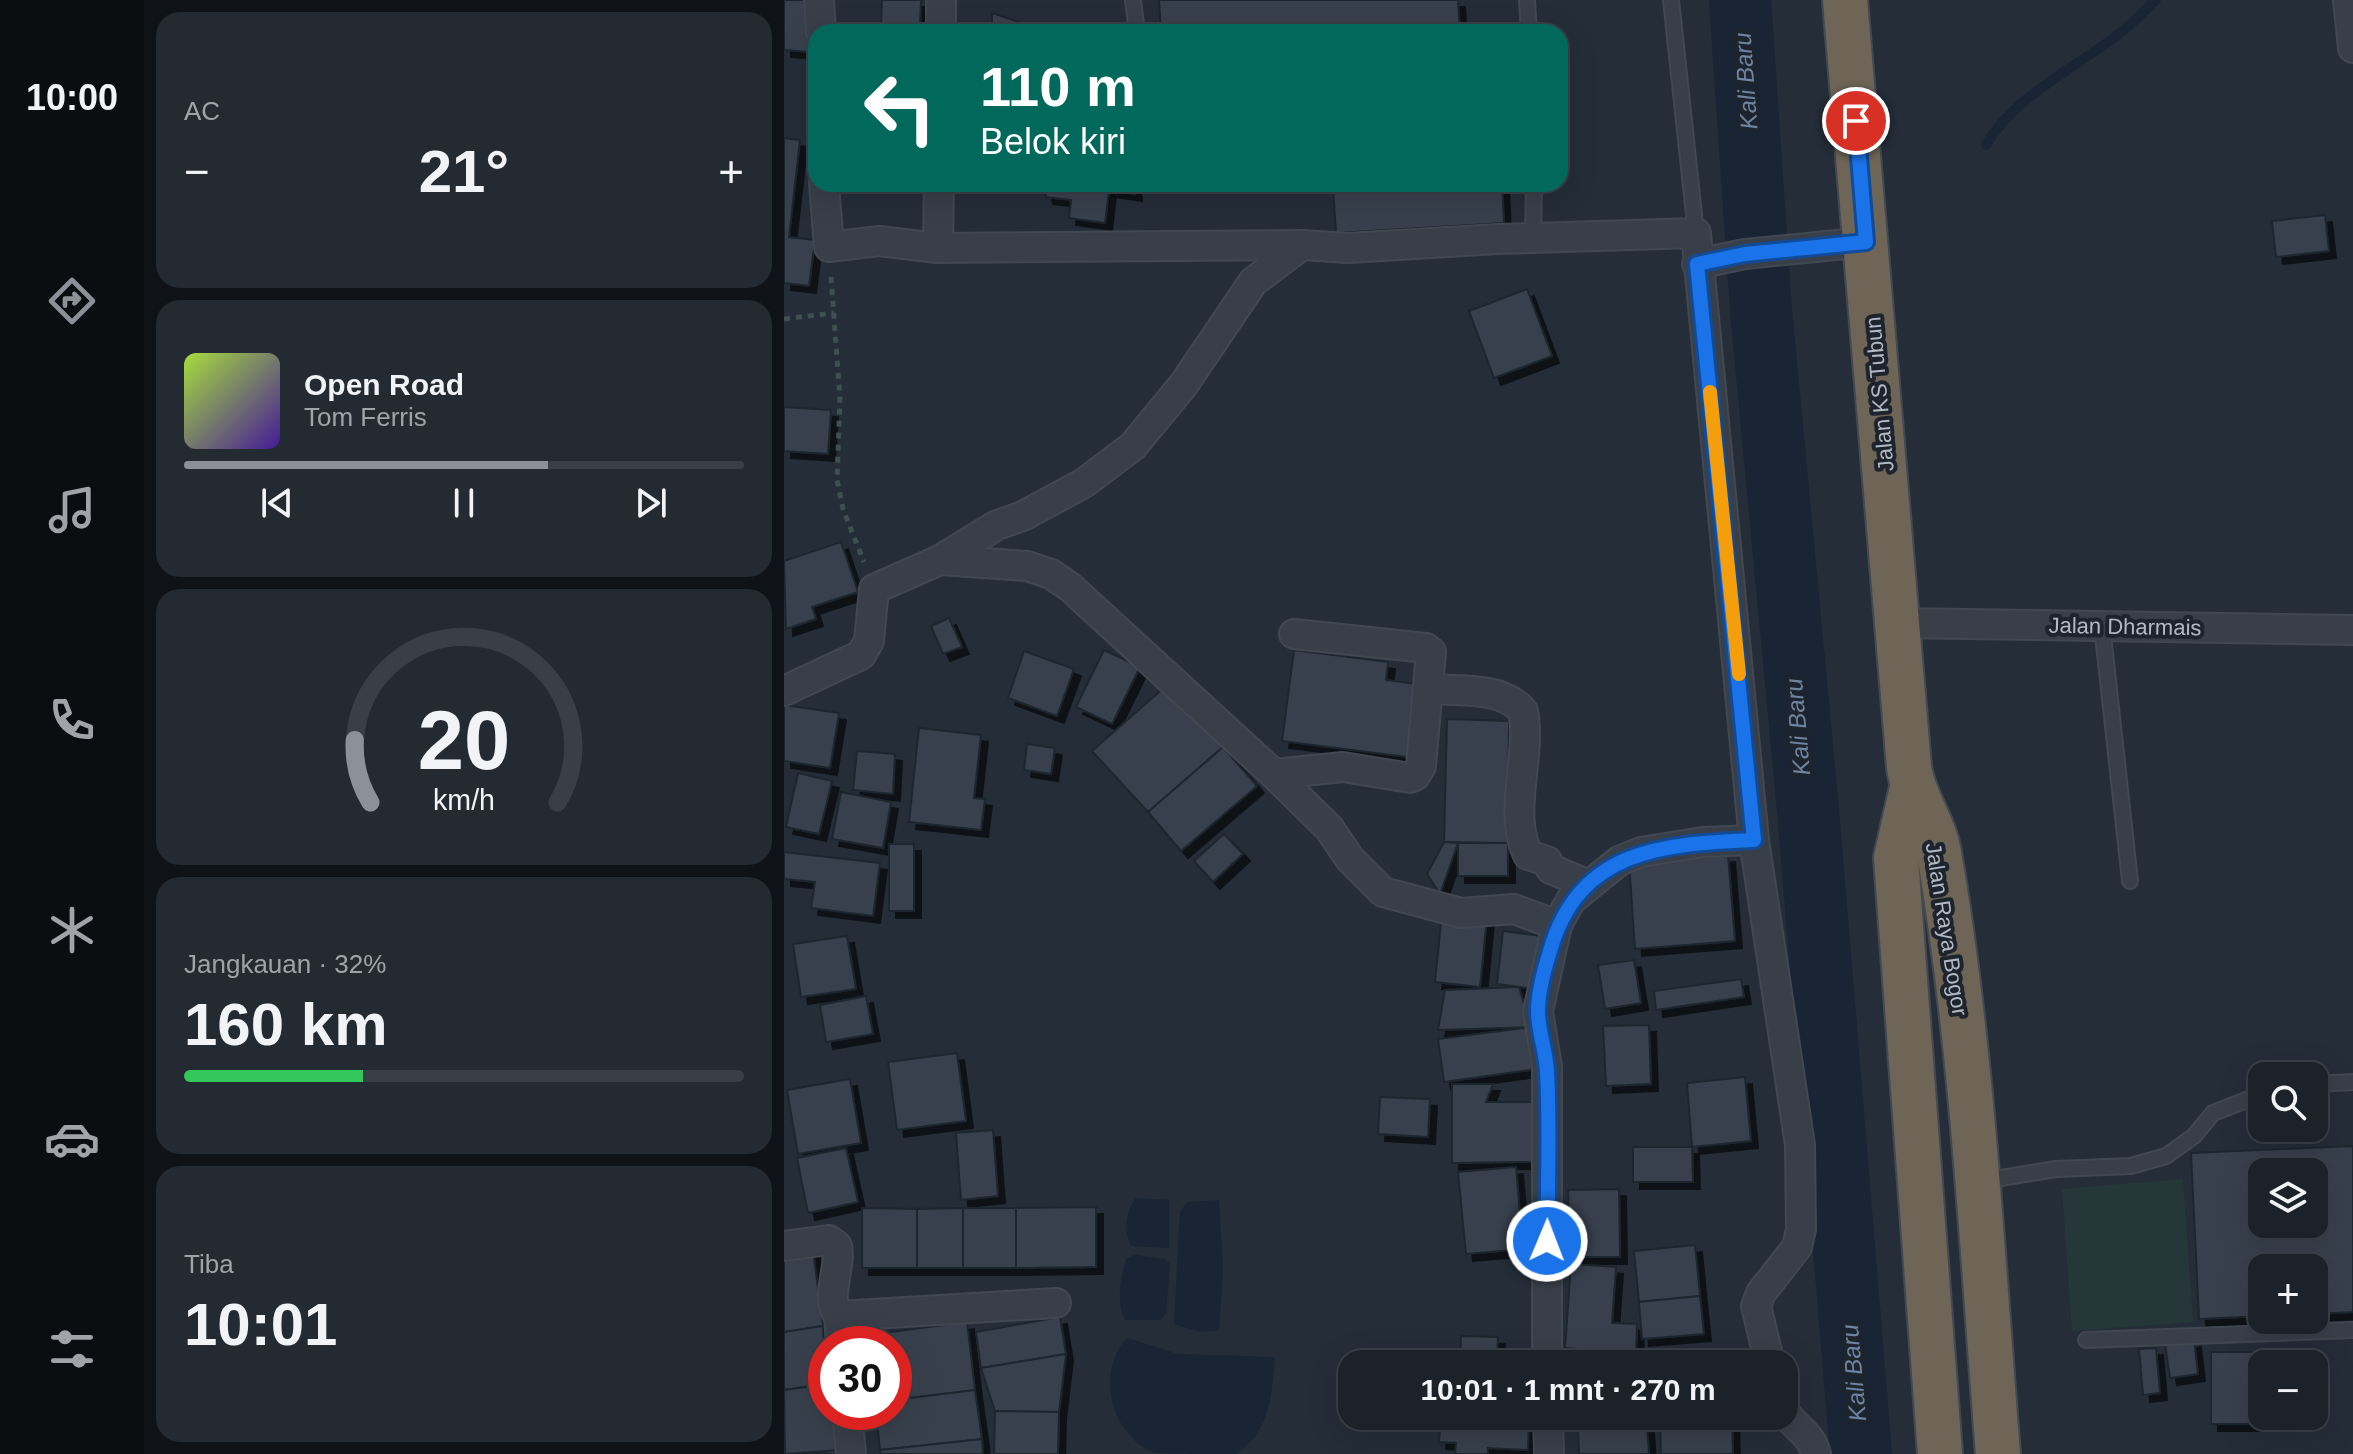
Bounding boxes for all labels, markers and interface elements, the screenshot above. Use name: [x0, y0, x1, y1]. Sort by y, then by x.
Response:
water label: Kali Baru: [1729, 32, 1762, 131]
text: 110 m: [980, 55, 1136, 118]
icon: left: [848, 56, 952, 160]
text: 10:00: [26, 77, 118, 118]
pin: [1822, 87, 1890, 155]
text: AC: [184, 96, 220, 126]
icon: arrive: [1834, 99, 1878, 143]
text: Belok kiri: [980, 121, 1126, 162]
text: 21°: [419, 138, 509, 205]
text: −: [184, 147, 210, 196]
text: +: [718, 147, 744, 196]
icon: directions: [44, 273, 100, 329]
street label: Jalan KS Tubun: [1860, 315, 1899, 472]
text: Open Road: [304, 368, 464, 401]
text: Tom Ferris: [304, 402, 427, 432]
icon: previous: [255, 481, 299, 525]
icon: pause: [442, 481, 486, 525]
icon: next: [629, 481, 673, 525]
icon: music: [44, 482, 100, 538]
street label: Jalan Dharmais: [2048, 613, 2202, 640]
water label: Kali Baru: [1780, 677, 1815, 777]
icon: phone: [44, 692, 100, 748]
text: 20: [418, 694, 510, 787]
text: km/h: [433, 784, 495, 816]
street label: Jalan Raya Bogor: [1920, 841, 1973, 1017]
icon: climate: [44, 902, 100, 958]
text: Jangkauan · 32%: [184, 949, 386, 979]
text: 160 km: [184, 991, 388, 1058]
map controls: [2248, 1062, 2328, 1430]
button: search: [2248, 1062, 2328, 1142]
icon: car: [44, 1111, 100, 1167]
button: layers: [2248, 1158, 2328, 1238]
position arrow: [1505, 1199, 1589, 1283]
text: Tiba: [184, 1249, 234, 1279]
button: +: [2248, 1254, 2328, 1334]
text: 10:01: [184, 1291, 337, 1358]
icon: filters: [44, 1321, 100, 1377]
water label: Kali Baru: [1836, 1323, 1871, 1423]
speed limit sign: 30: [808, 1326, 912, 1430]
button: −: [2248, 1350, 2328, 1430]
text: 10:01 · 1 mnt · 270 m: [1420, 1373, 1716, 1406]

